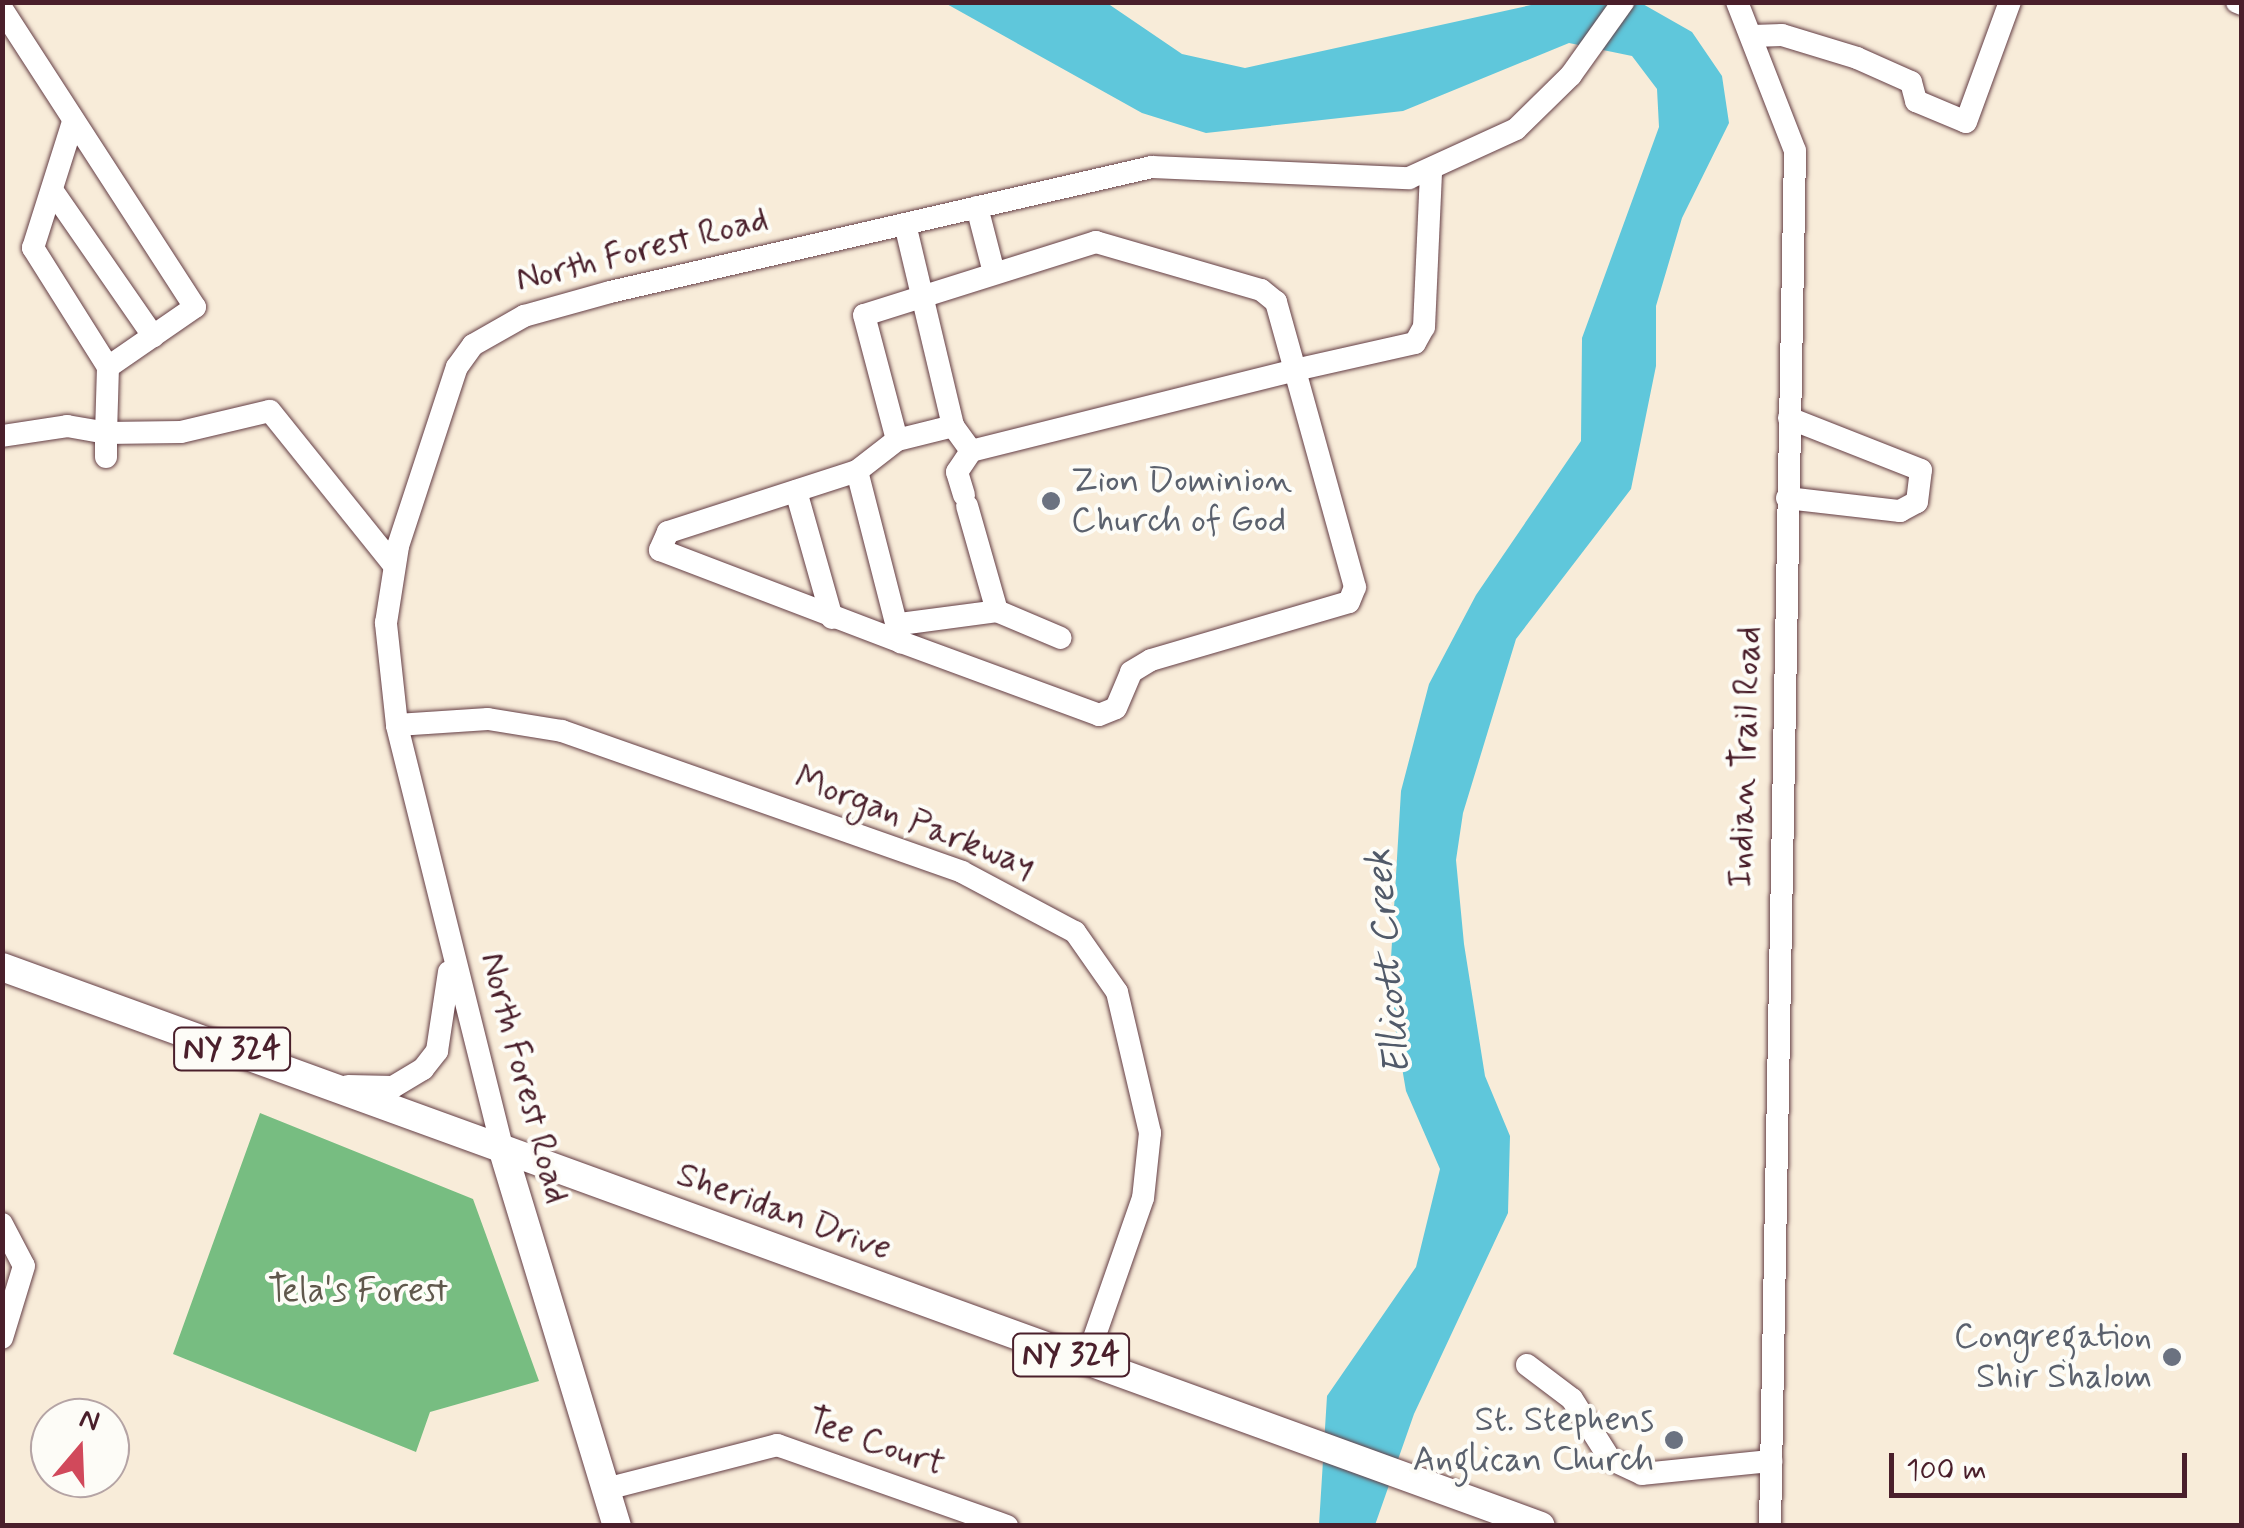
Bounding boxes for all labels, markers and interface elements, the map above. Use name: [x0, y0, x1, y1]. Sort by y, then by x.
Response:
street label: North Forest Road: [512, 198, 772, 302]
place label: Zion Dominion Church of God: [1071, 460, 1297, 542]
marker: Zion Dominion Church of God: [1040, 490, 1062, 512]
street label: Indian Trail Road: [1719, 625, 1771, 889]
street label: Morgan Parkway: [791, 758, 1039, 886]
water label: Ellicott Creek: [1356, 847, 1422, 1077]
street label: North Forest Road: [470, 948, 578, 1208]
road number: NY 324: [172, 1022, 292, 1076]
street label: Sheridan Drive: [672, 1154, 896, 1270]
park label: Tela's Forest: [269, 1270, 447, 1312]
place label: Congregation Shir Shalom: [1954, 1316, 2152, 1398]
road number: NY 324: [1011, 1328, 1131, 1382]
marker: Congregation Shir Shalom: [2161, 1346, 2183, 1368]
north arrow: [30, 1398, 130, 1498]
place label: St. Stephens Anglican Church: [1405, 1399, 1654, 1481]
street label: Tee Court: [803, 1400, 949, 1486]
text: N: [74, 1401, 104, 1442]
marker: St. Stephens Anglican Church: [1663, 1429, 1685, 1451]
scale bar: [1894, 1433, 2192, 1495]
text: 100 m: [1906, 1451, 1987, 1490]

